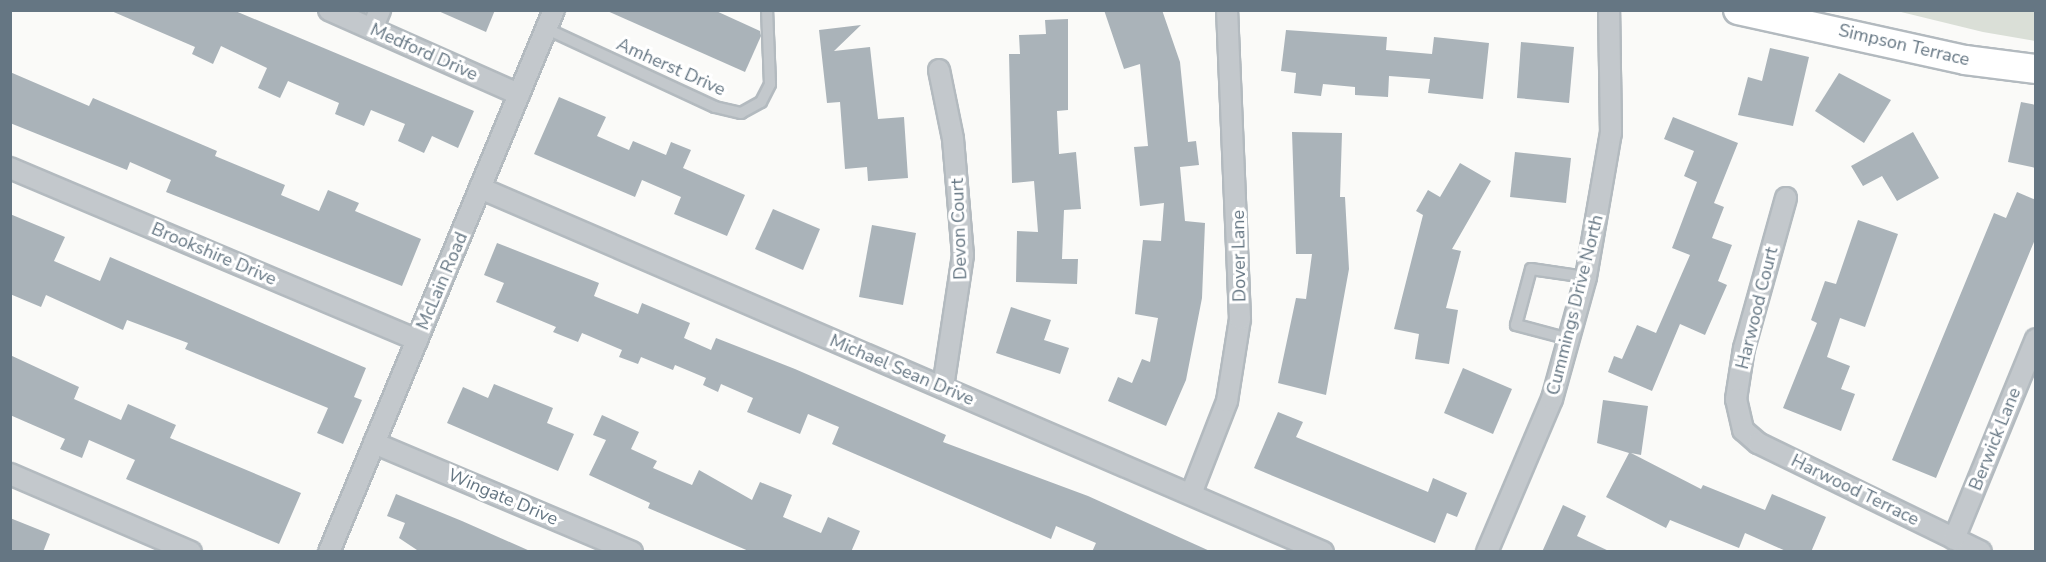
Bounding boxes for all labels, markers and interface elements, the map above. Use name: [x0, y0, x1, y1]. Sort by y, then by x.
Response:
street label: Medford Drive: [367, 19, 481, 85]
street label: Simpson Terrace: [1836, 19, 1972, 71]
street label: Amherst Drive: [613, 33, 729, 101]
street label: Devon Court: [946, 178, 972, 280]
street label: Dover Lane: [1227, 210, 1251, 302]
street label: Cummings Drive North: [1542, 213, 1608, 397]
street label: Brookshire Drive: [148, 218, 280, 290]
street label: McLain Road: [412, 229, 472, 333]
street label: Harwood Court: [1731, 245, 1783, 371]
street label: Michael Sean Drive: [826, 330, 978, 410]
street label: Berwick Lane: [1965, 384, 2025, 494]
street label: Harwood Terrace: [1788, 450, 1922, 530]
street label: Wingate Drive: [445, 464, 561, 530]

